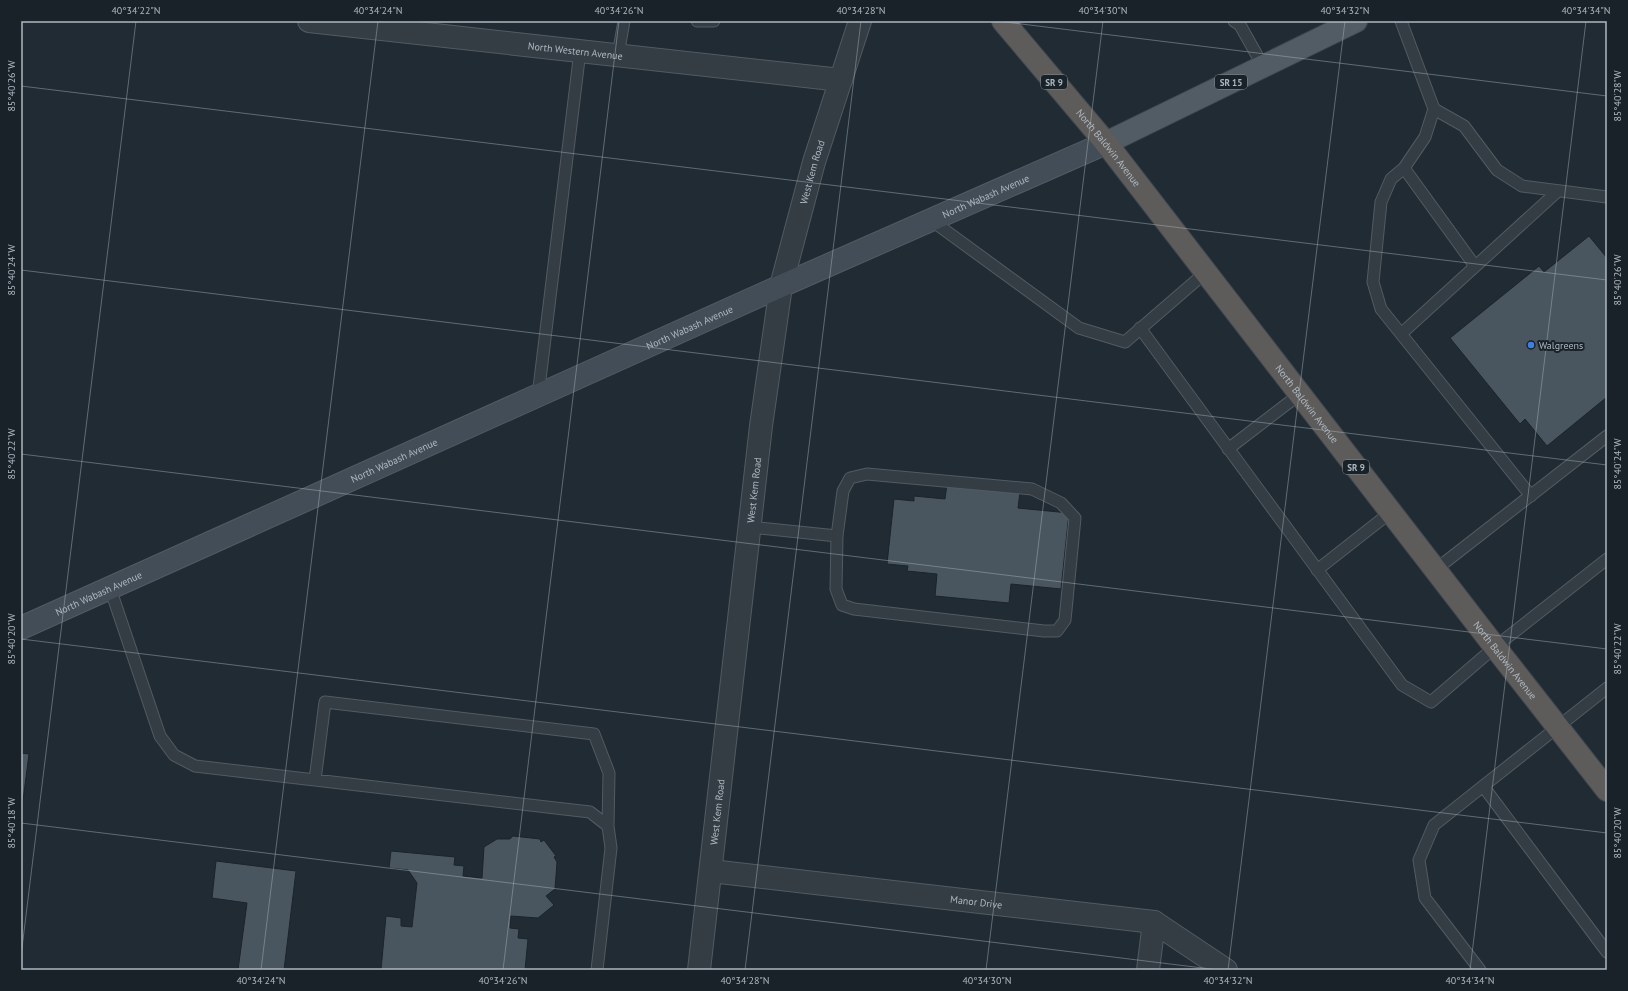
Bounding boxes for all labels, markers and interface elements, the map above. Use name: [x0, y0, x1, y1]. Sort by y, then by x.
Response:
text: 40°34'22"N: [111, 4, 161, 17]
text: 40°34'24"N: [353, 4, 403, 17]
text: 40°34'26"N: [594, 4, 644, 17]
text: 40°34'28"N: [836, 4, 886, 17]
text: 40°34'30"N: [1078, 4, 1128, 17]
text: 40°34'32"N: [1320, 4, 1370, 17]
text: 40°34'34"N: [1561, 4, 1611, 17]
street label: North Western Avenue: [527, 39, 623, 62]
text: 85°40'26"W: [5, 60, 18, 112]
text: 85°40'28"W: [1611, 70, 1624, 122]
road number: SR 9: [1041, 75, 1067, 89]
road number: SR 15: [1215, 75, 1247, 89]
street label: North Baldwin Avenue: [1074, 106, 1144, 189]
street label: West Kem Road: [797, 138, 827, 205]
street label: North Wabash Avenue: [940, 171, 1031, 221]
text: 85°40'24"W: [5, 244, 18, 296]
text: 85°40'26"W: [1611, 254, 1624, 306]
street label: North Wabash Avenue: [644, 302, 735, 352]
place label: Walgreens: [1539, 339, 1583, 352]
marker: Walgreens: [1526, 340, 1536, 350]
street label: North Baldwin Avenue: [1273, 362, 1342, 446]
text: 85°40'22"W: [5, 428, 18, 480]
street label: North Wabash Avenue: [349, 435, 439, 485]
text: 85°40'24"W: [1611, 438, 1624, 490]
street label: West Kem Road: [743, 457, 764, 524]
road number: SR 9: [1343, 460, 1369, 474]
street label: North Wabash Avenue: [53, 568, 144, 618]
text: 85°40'20"W: [5, 613, 18, 665]
street label: North Baldwin Avenue: [1471, 618, 1540, 702]
text: 85°40'22"W: [1611, 623, 1624, 675]
street label: West Kem Road: [707, 779, 727, 846]
text: 85°40'18"W: [5, 797, 18, 849]
text: 85°40'20"W: [1611, 807, 1624, 859]
street label: Manor Drive: [950, 892, 1003, 911]
text: 40°34'24"N: [236, 974, 286, 987]
text: 40°34'26"N: [478, 974, 528, 987]
text: 40°34'28"N: [720, 974, 770, 987]
text: 40°34'30"N: [962, 974, 1012, 987]
text: 40°34'32"N: [1203, 974, 1253, 987]
text: 40°34'34"N: [1445, 974, 1495, 987]

